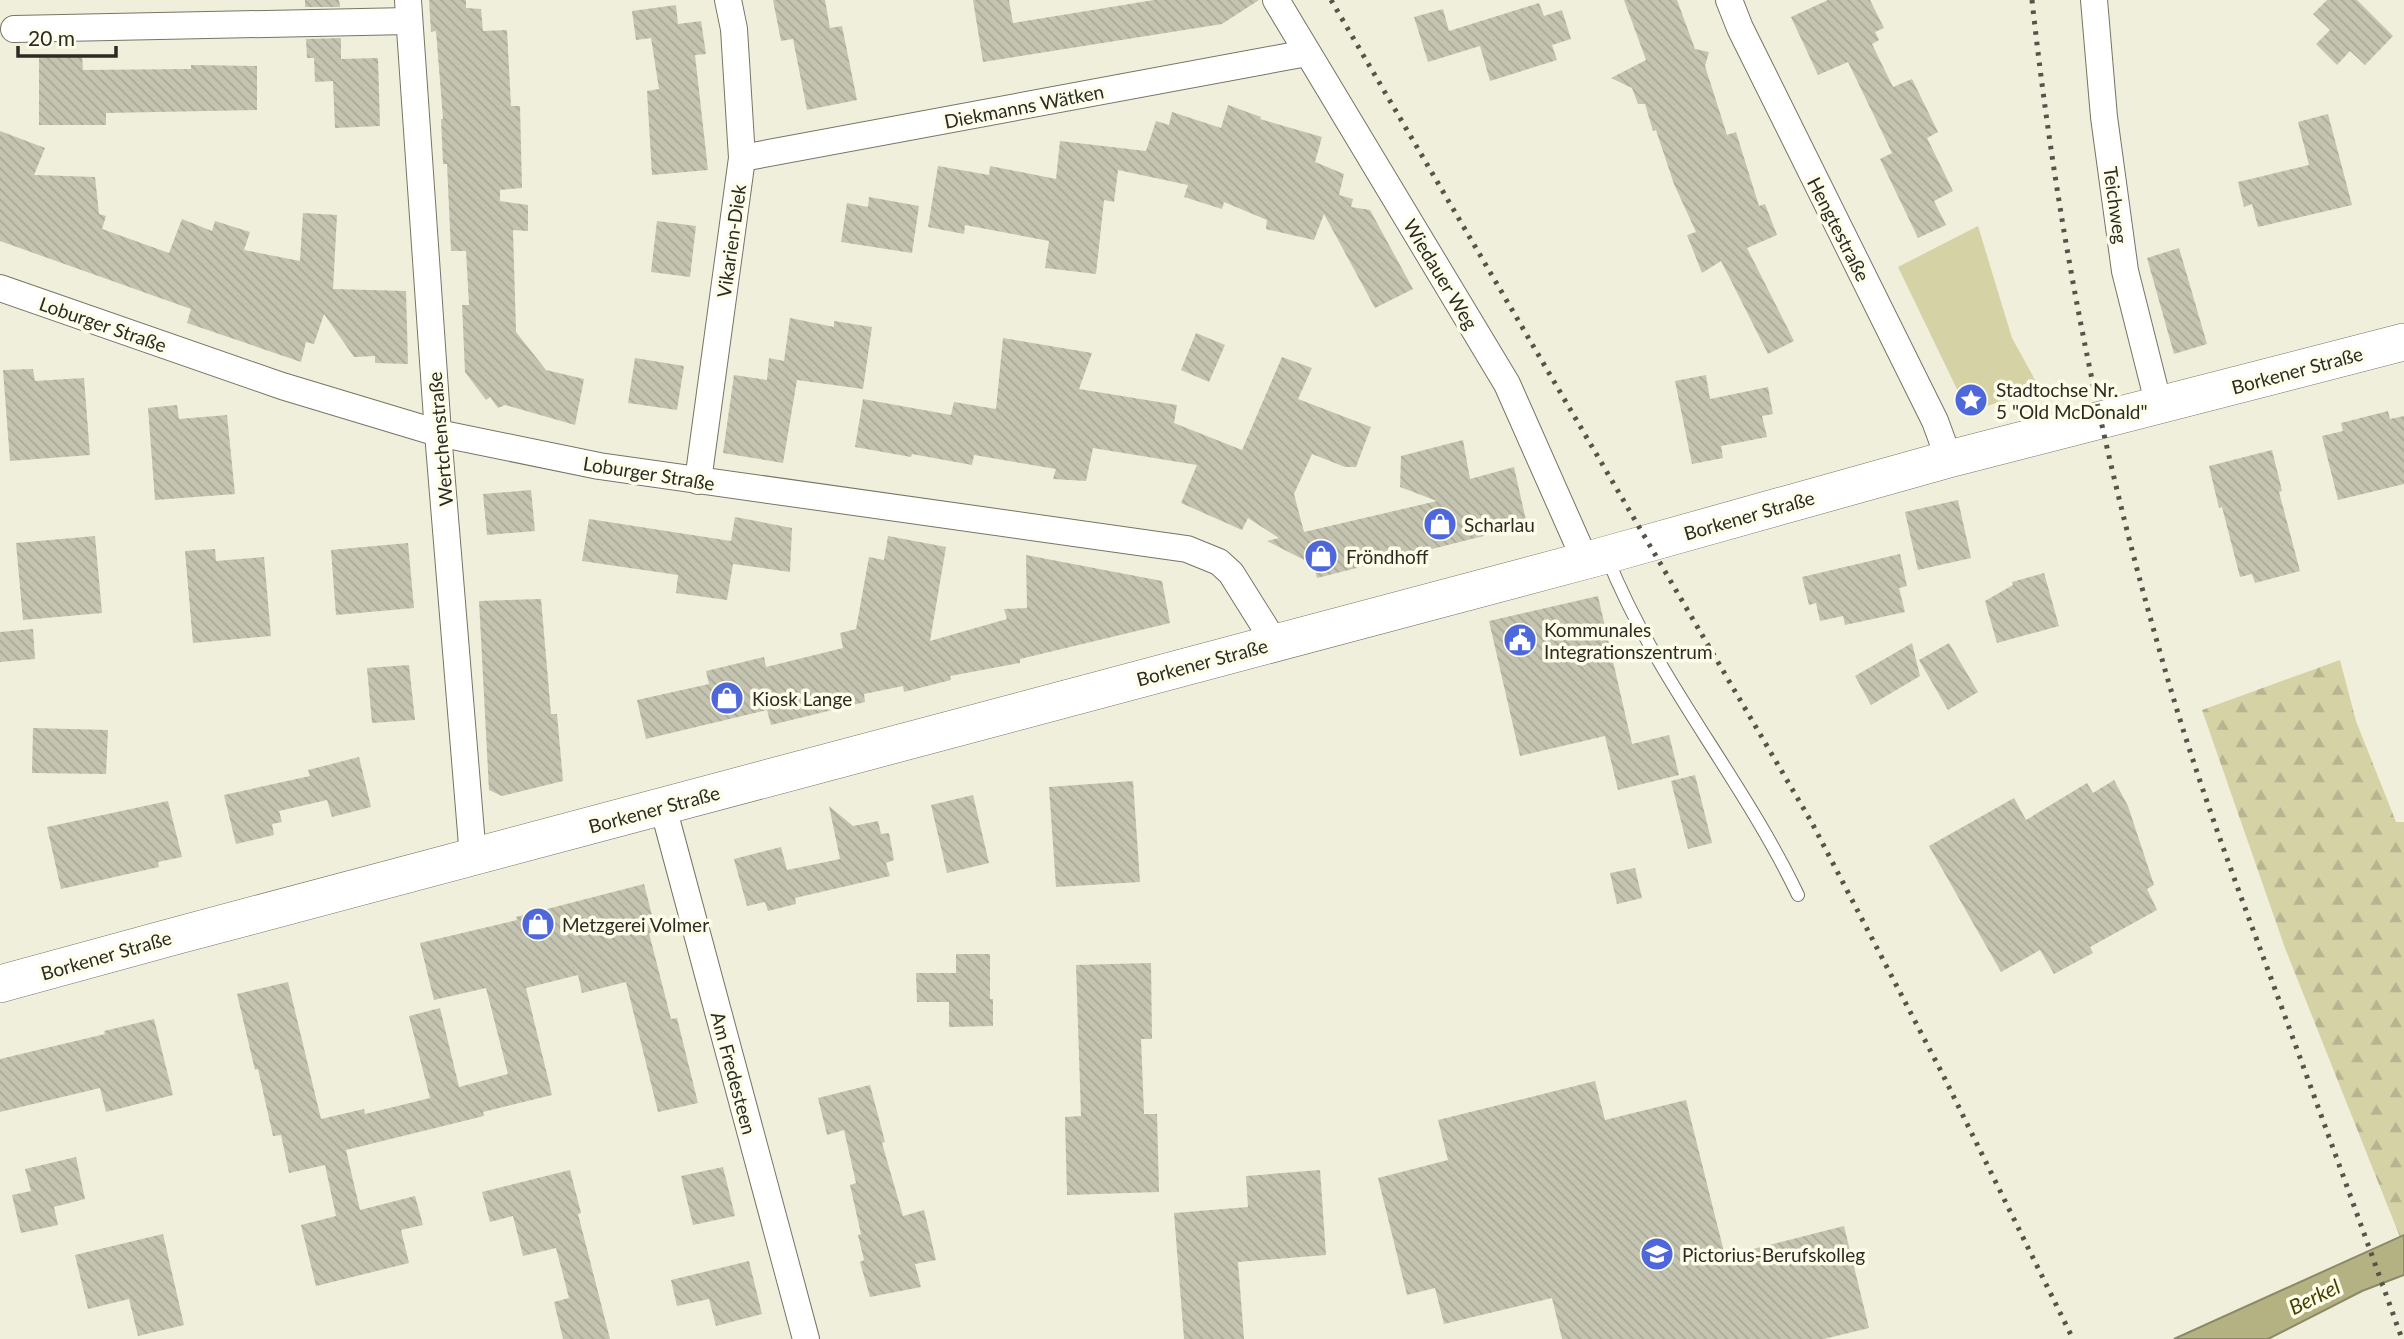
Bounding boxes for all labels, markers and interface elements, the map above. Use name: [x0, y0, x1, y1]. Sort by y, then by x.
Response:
scale bar: [18, 14, 116, 58]
text: 20 m: [28, 25, 75, 50]
street label: Diekmanns Wätken: [942, 79, 1106, 133]
street label: Teichweg: [2099, 165, 2133, 245]
street label: Hengtestraße: [1803, 173, 1875, 285]
street label: Vikarien-Diek: [712, 183, 750, 299]
street label: Wiedauer Weg: [1399, 215, 1483, 333]
street label: Loburger Straße: [36, 291, 170, 357]
street label: Borkener Straße: [2229, 341, 2365, 399]
street label: Wertchenstraße: [423, 371, 457, 507]
place label: Stadtochse Nr. 5 "Old McDonald": [1996, 378, 2148, 423]
place icon: Stadtochse Nr. 5 "Old McDonald": [1952, 381, 1990, 419]
street label: Loburger Straße: [582, 451, 716, 495]
street label: Borkener Straße: [1681, 485, 1817, 545]
shop icon: Scharlau: [1421, 505, 1459, 543]
place label: Scharlau: [1464, 513, 1535, 536]
shop icon: Fröndhoff: [1302, 537, 1340, 575]
place label: Fröndhoff: [1346, 545, 1429, 568]
place label: Kommunales Integrationszentrum: [1544, 618, 1713, 663]
public building icon: Kommunales Integrationszentrum: [1501, 621, 1539, 659]
street label: Borkener Straße: [1134, 633, 1270, 691]
shop icon: Kiosk Lange: [708, 679, 746, 717]
place label: Kiosk Lange: [752, 687, 852, 710]
street label: Borkener Straße: [586, 780, 722, 838]
shop icon: Metzgerei Volmer: [519, 905, 557, 943]
place label: Metzgerei Volmer: [562, 913, 709, 936]
street label: Borkener Straße: [38, 925, 174, 985]
street label: Am Fredesteen: [707, 1009, 761, 1137]
school or university icon: Pictorius-Berufskolleg: [1638, 1235, 1676, 1273]
place label: Pictorius-Berufskolleg: [1682, 1243, 1865, 1266]
water label: Berkel: [2284, 1273, 2344, 1319]

